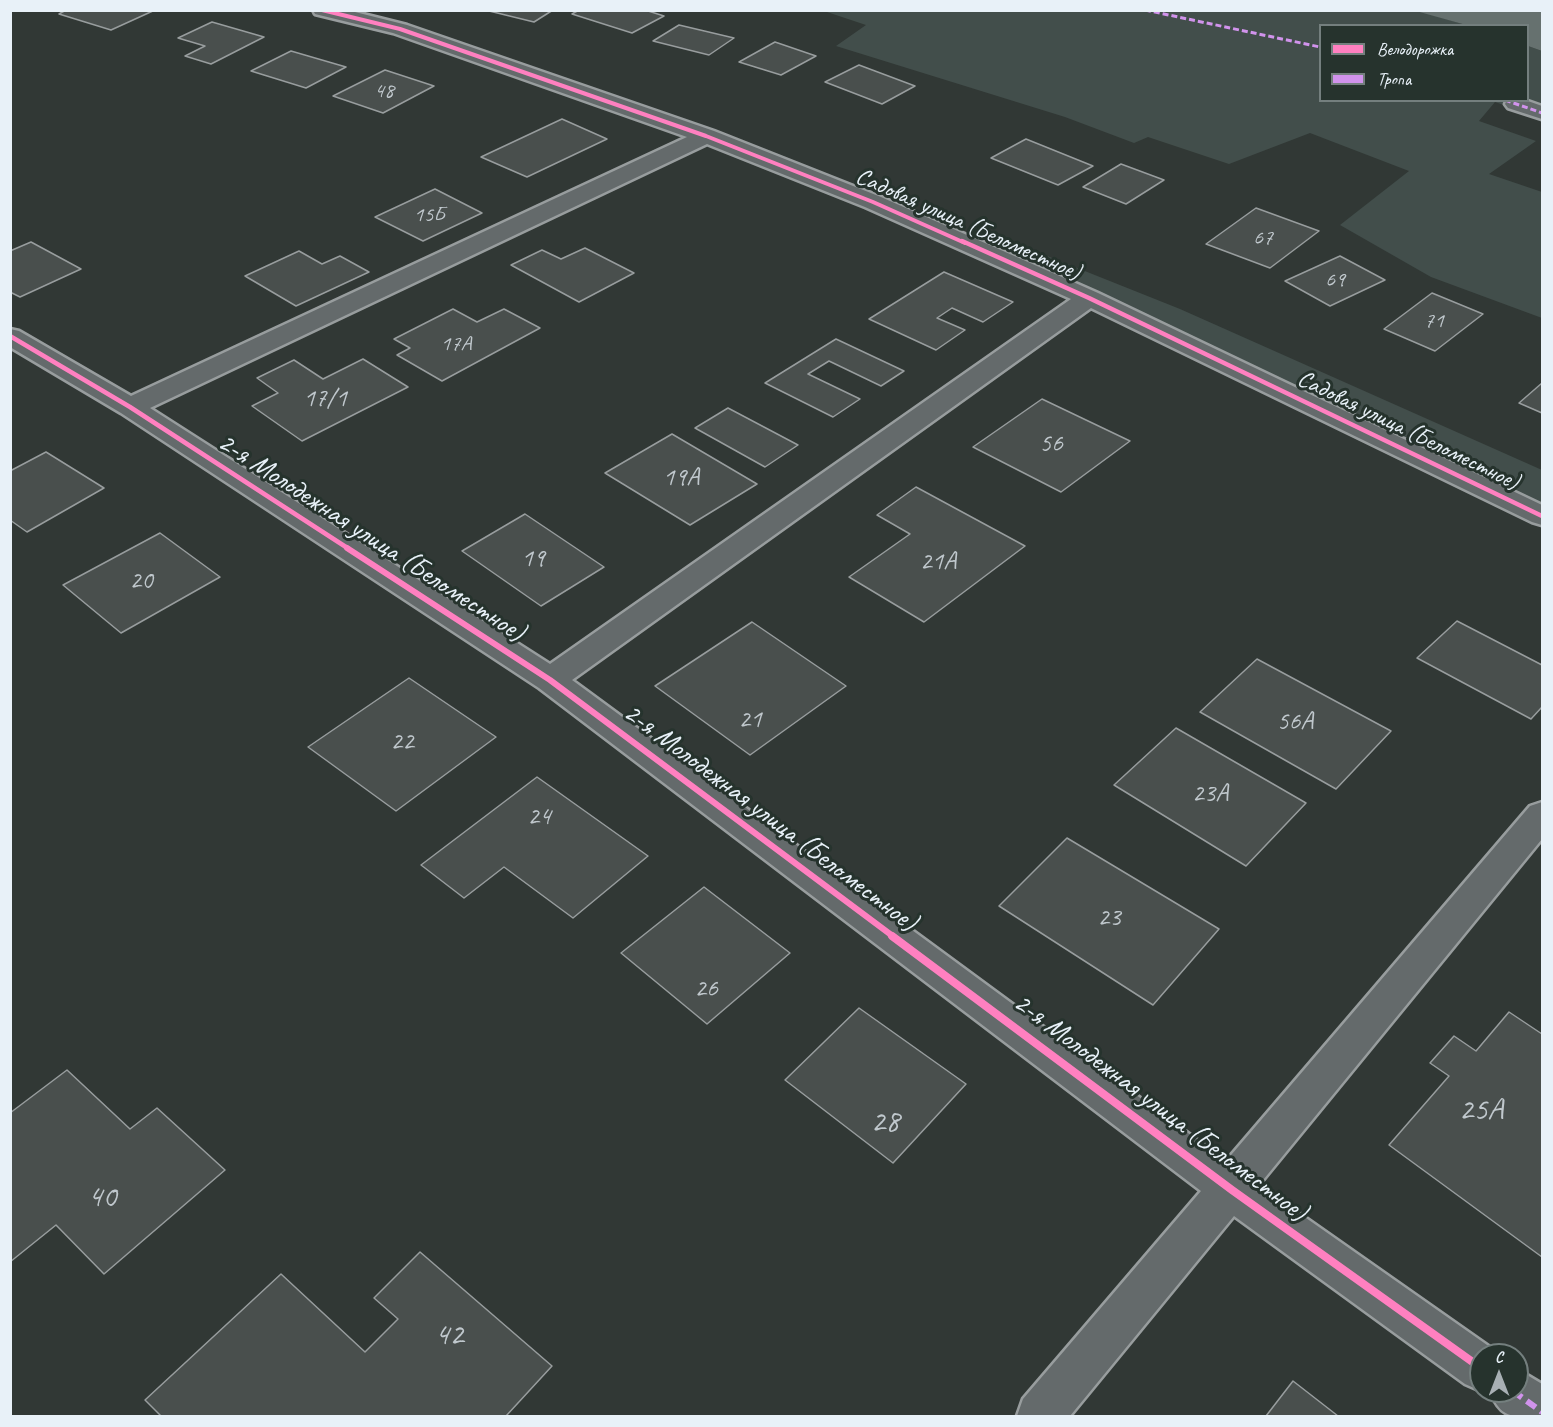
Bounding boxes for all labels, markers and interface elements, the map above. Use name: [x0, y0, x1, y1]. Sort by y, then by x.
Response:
legend: [1319, 24, 1529, 102]
text: Велодорожка: [1377, 38, 1453, 60]
text: Тропа: [1377, 68, 1411, 90]
house number: 48: [374, 78, 394, 104]
street label: Садовая улица (Беломестное): [851, 162, 1085, 288]
house number: 15Б: [414, 202, 444, 228]
house number: 67: [1253, 225, 1273, 251]
house number: 69: [1325, 267, 1345, 293]
house number: 71: [1424, 308, 1444, 334]
house number: 17А: [441, 331, 471, 357]
street label: Садовая улица (Беломестное): [1292, 365, 1524, 497]
house number: 17/1: [303, 383, 347, 415]
street label: 2-я Молодежная улица (Беломестное): [211, 426, 531, 650]
house number: 56: [1039, 428, 1063, 460]
house number: 19А: [663, 462, 699, 494]
house number: 19: [521, 543, 545, 575]
house number: 21А: [920, 546, 956, 578]
house number: 20: [129, 565, 153, 597]
street label: 2-я Молодежная улица (Беломестное): [616, 696, 924, 940]
house number: 21: [738, 704, 762, 736]
house number: 56А: [1277, 706, 1313, 738]
house number: 22: [390, 726, 414, 758]
house number: 23А: [1192, 778, 1228, 810]
house number: 24: [527, 801, 551, 833]
house number: 23: [1097, 902, 1121, 934]
house number: 26: [694, 973, 718, 1005]
street label: 2-я Молодежная улица (Беломестное): [1006, 986, 1314, 1230]
house number: 25А: [1459, 1092, 1503, 1130]
house number: 28: [871, 1104, 899, 1142]
house number: 40: [88, 1179, 116, 1217]
house number: 42: [435, 1317, 463, 1355]
north arrow: [1469, 1343, 1529, 1403]
text: С: [1495, 1347, 1503, 1367]

